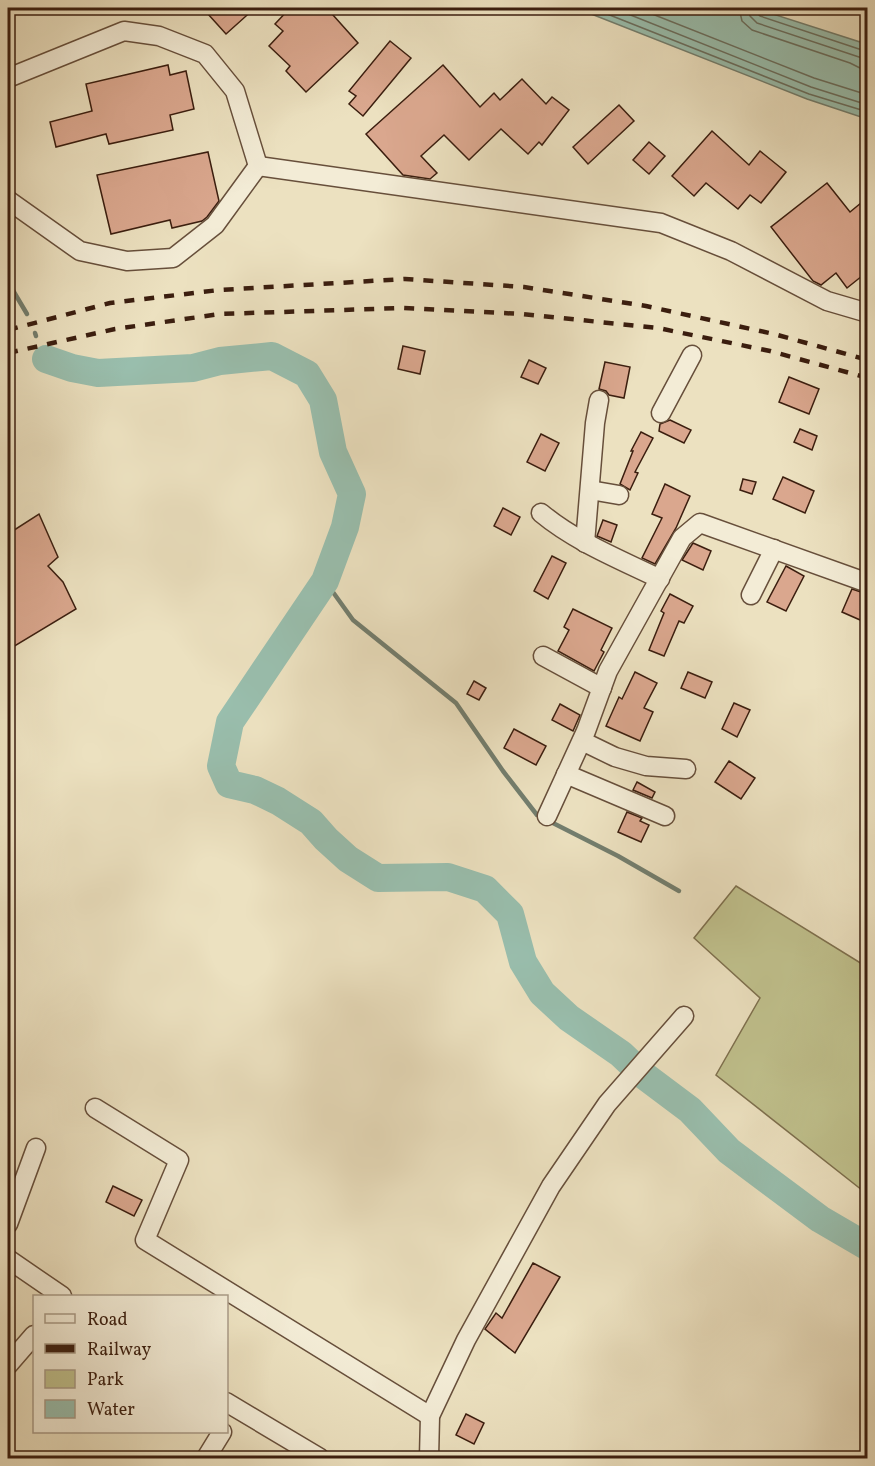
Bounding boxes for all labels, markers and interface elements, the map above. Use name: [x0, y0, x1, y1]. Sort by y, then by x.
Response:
legend: [33, 1295, 228, 1433]
text: Road: [87, 1308, 128, 1333]
text: Railway: [87, 1338, 151, 1363]
text: Park: [87, 1368, 124, 1393]
text: Water: [87, 1398, 135, 1423]

